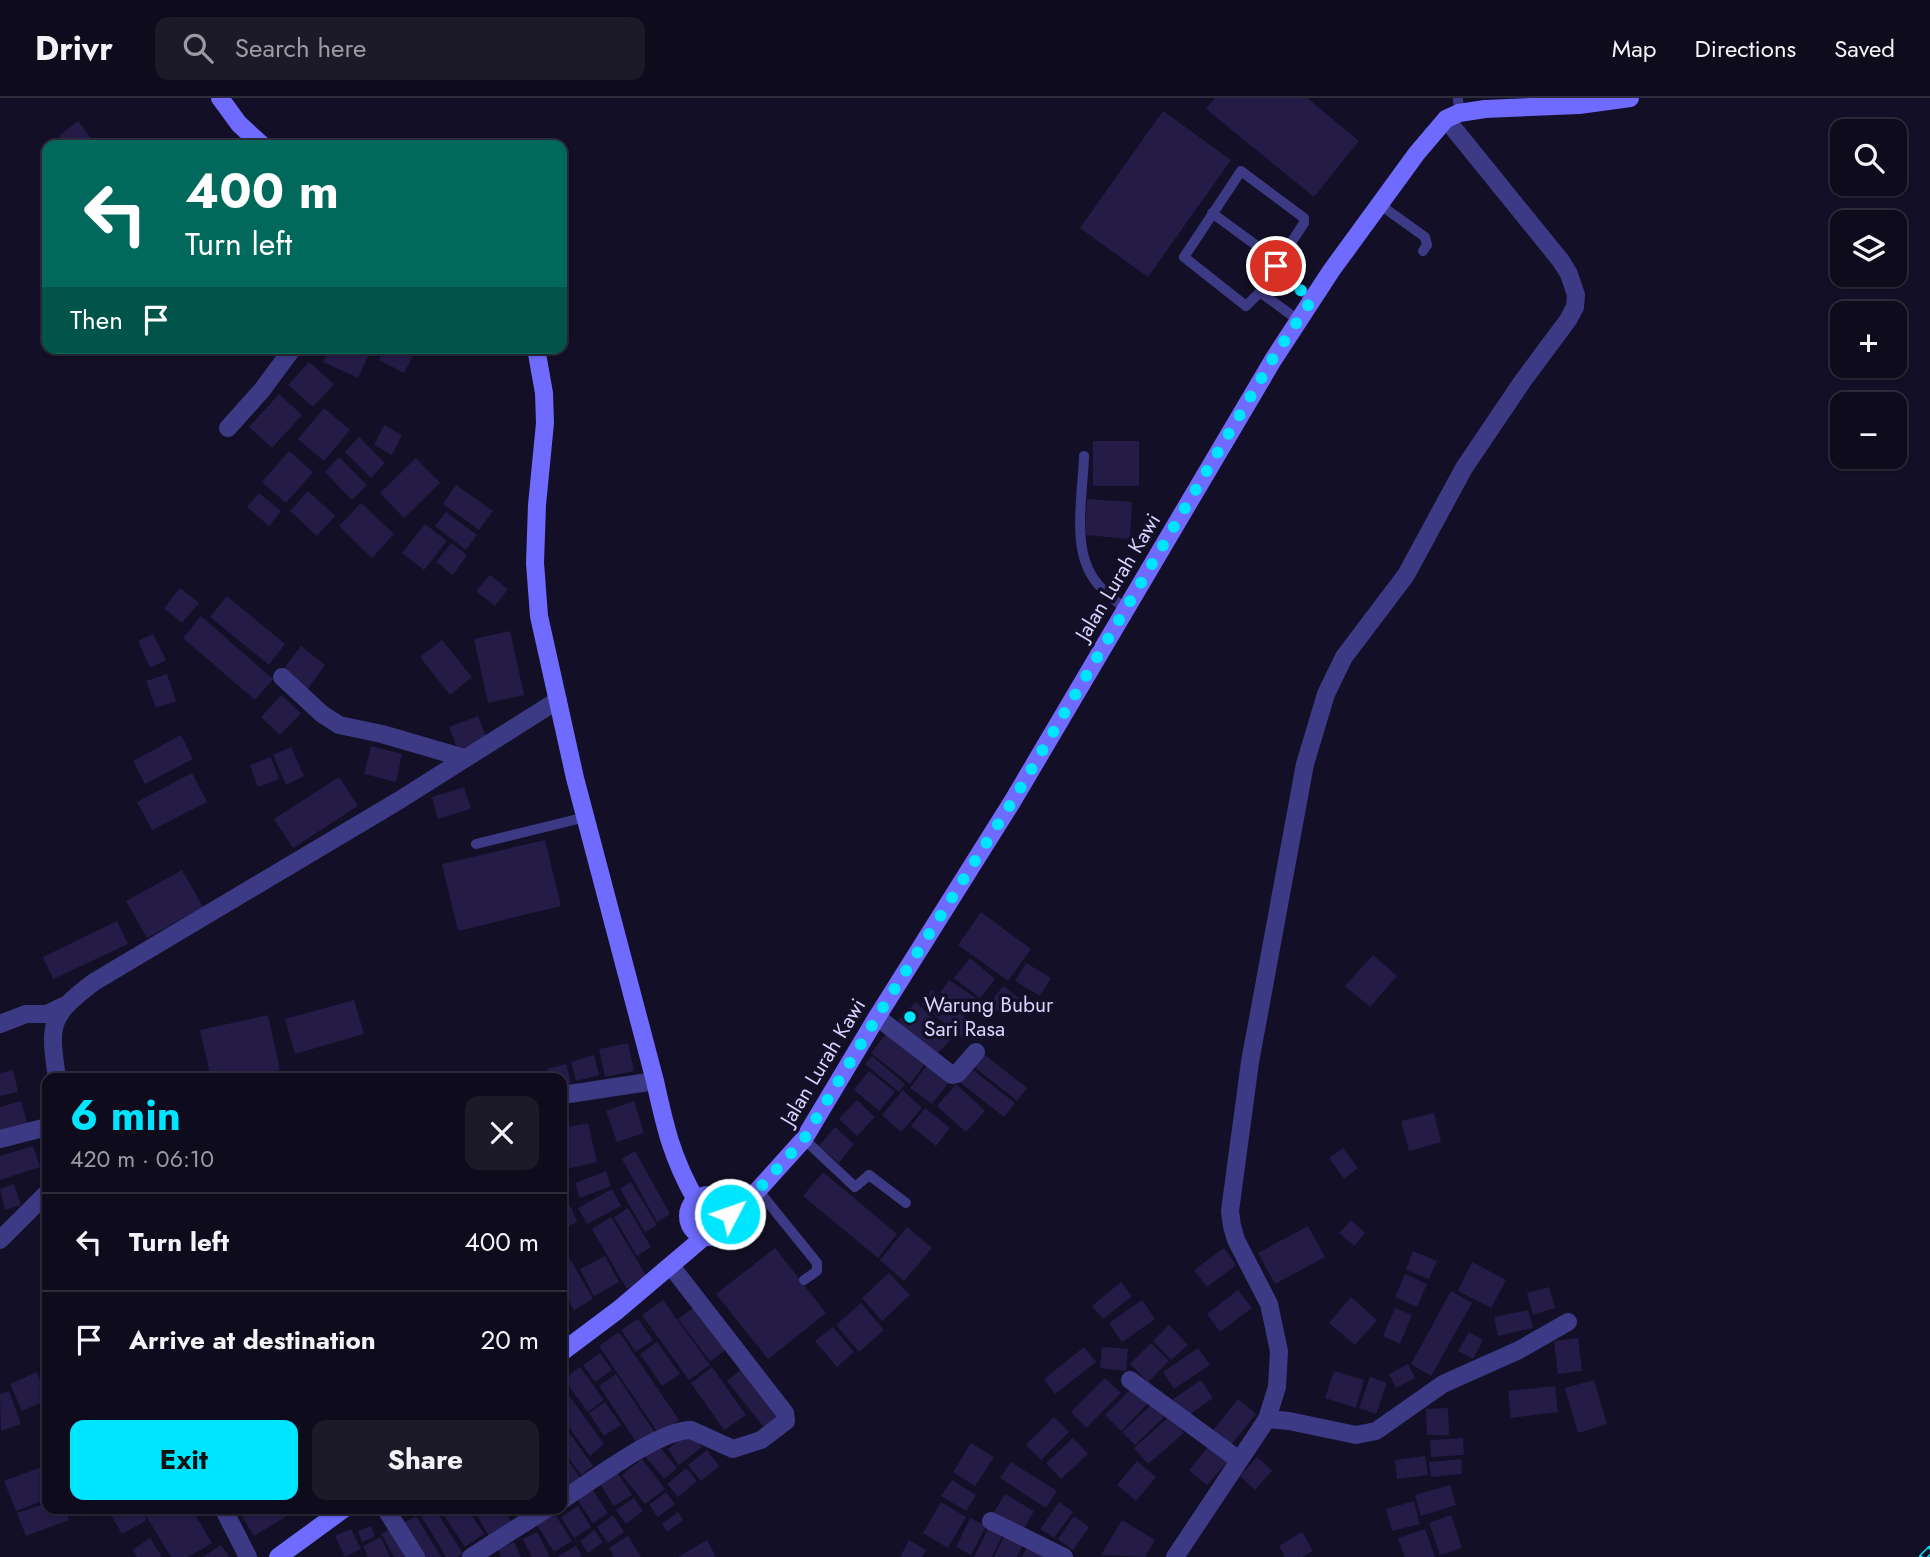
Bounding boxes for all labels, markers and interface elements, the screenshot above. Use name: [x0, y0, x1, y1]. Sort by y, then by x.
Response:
search box: [155, 17, 645, 80]
text: Drivr: [35, 25, 113, 72]
icon: search: [179, 29, 217, 67]
text: Search here: [235, 29, 366, 67]
text: Map: [1612, 31, 1657, 66]
text: Directions: [1695, 31, 1796, 66]
text: Saved: [1834, 31, 1895, 66]
map controls: [1830, 119, 1907, 469]
button: search: [1830, 119, 1907, 196]
text: 400 m: [185, 156, 339, 226]
icon: left: [70, 168, 161, 259]
button: layers: [1830, 210, 1907, 287]
text: Turn left: [185, 221, 292, 267]
pin: [1246, 236, 1306, 296]
icon: arrive: [1257, 247, 1295, 285]
text: Then: [70, 301, 123, 339]
icon: arrive: [137, 301, 175, 339]
button: +: [1830, 301, 1907, 378]
button: −: [1830, 392, 1907, 469]
street label: Jalan Lurah Kawi: [1067, 508, 1168, 649]
place label: Warung Bubur Sari Rasa: [924, 990, 1054, 1044]
street label: Jalan Lurah Kawi: [772, 993, 873, 1134]
marker: Warung Bubur Sari Rasa: [902, 1009, 918, 1025]
text: 6 min: [70, 1085, 181, 1146]
button: close: [465, 1096, 539, 1170]
text: 420 m · 06:10: [70, 1142, 214, 1176]
position arrow: [693, 1177, 767, 1251]
icon: left: [70, 1223, 108, 1261]
text: Turn left: [129, 1223, 229, 1261]
text: 400 m: [465, 1223, 539, 1261]
icon: arrive: [70, 1321, 108, 1359]
text: Arrive at destination: [129, 1321, 376, 1359]
text: 20 m: [481, 1321, 539, 1359]
button: Exit: [70, 1420, 298, 1500]
button: Share: [312, 1420, 539, 1500]

